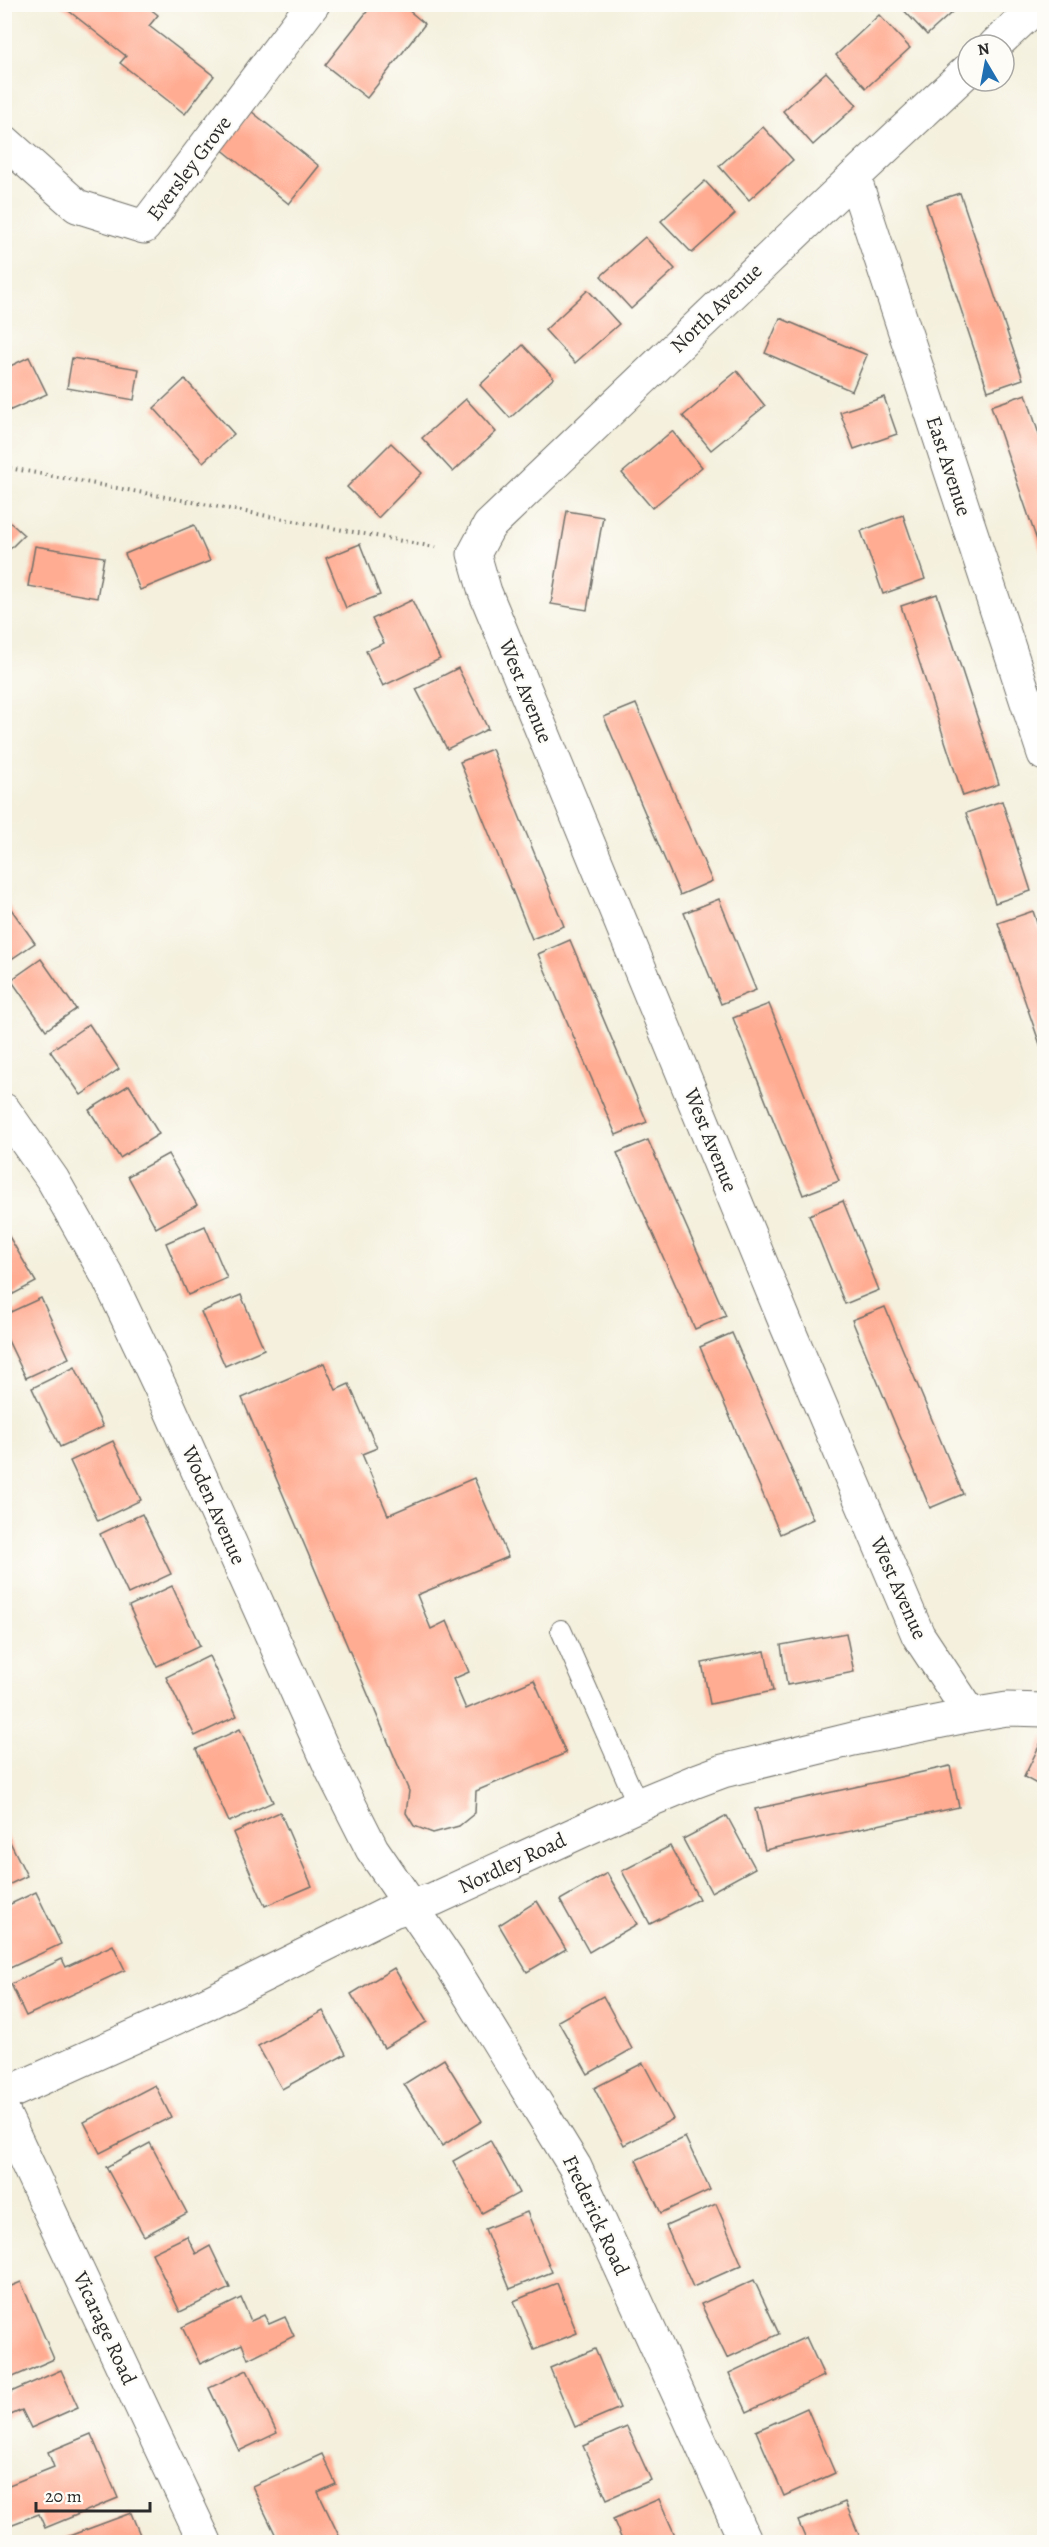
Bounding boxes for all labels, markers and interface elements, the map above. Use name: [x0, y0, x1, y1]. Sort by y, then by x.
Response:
north arrow: [956, 33, 1016, 93]
text: N: [976, 37, 992, 61]
street label: Eversley Grove: [140, 110, 238, 226]
street label: North Avenue: [664, 257, 768, 359]
street label: East Avenue: [920, 412, 978, 520]
street label: West Avenue: [492, 634, 559, 747]
street label: West Avenue: [677, 1083, 744, 1196]
street label: Woden Avenue: [175, 1440, 253, 1569]
street label: West Avenue: [864, 1531, 934, 1644]
street label: Nordley Road: [454, 1825, 571, 1900]
street label: Frederick Road: [556, 2150, 636, 2280]
street label: Vicarage Road: [66, 2266, 144, 2390]
scale bar: [36, 2475, 150, 2513]
text: 20 m: [45, 2484, 82, 2508]

